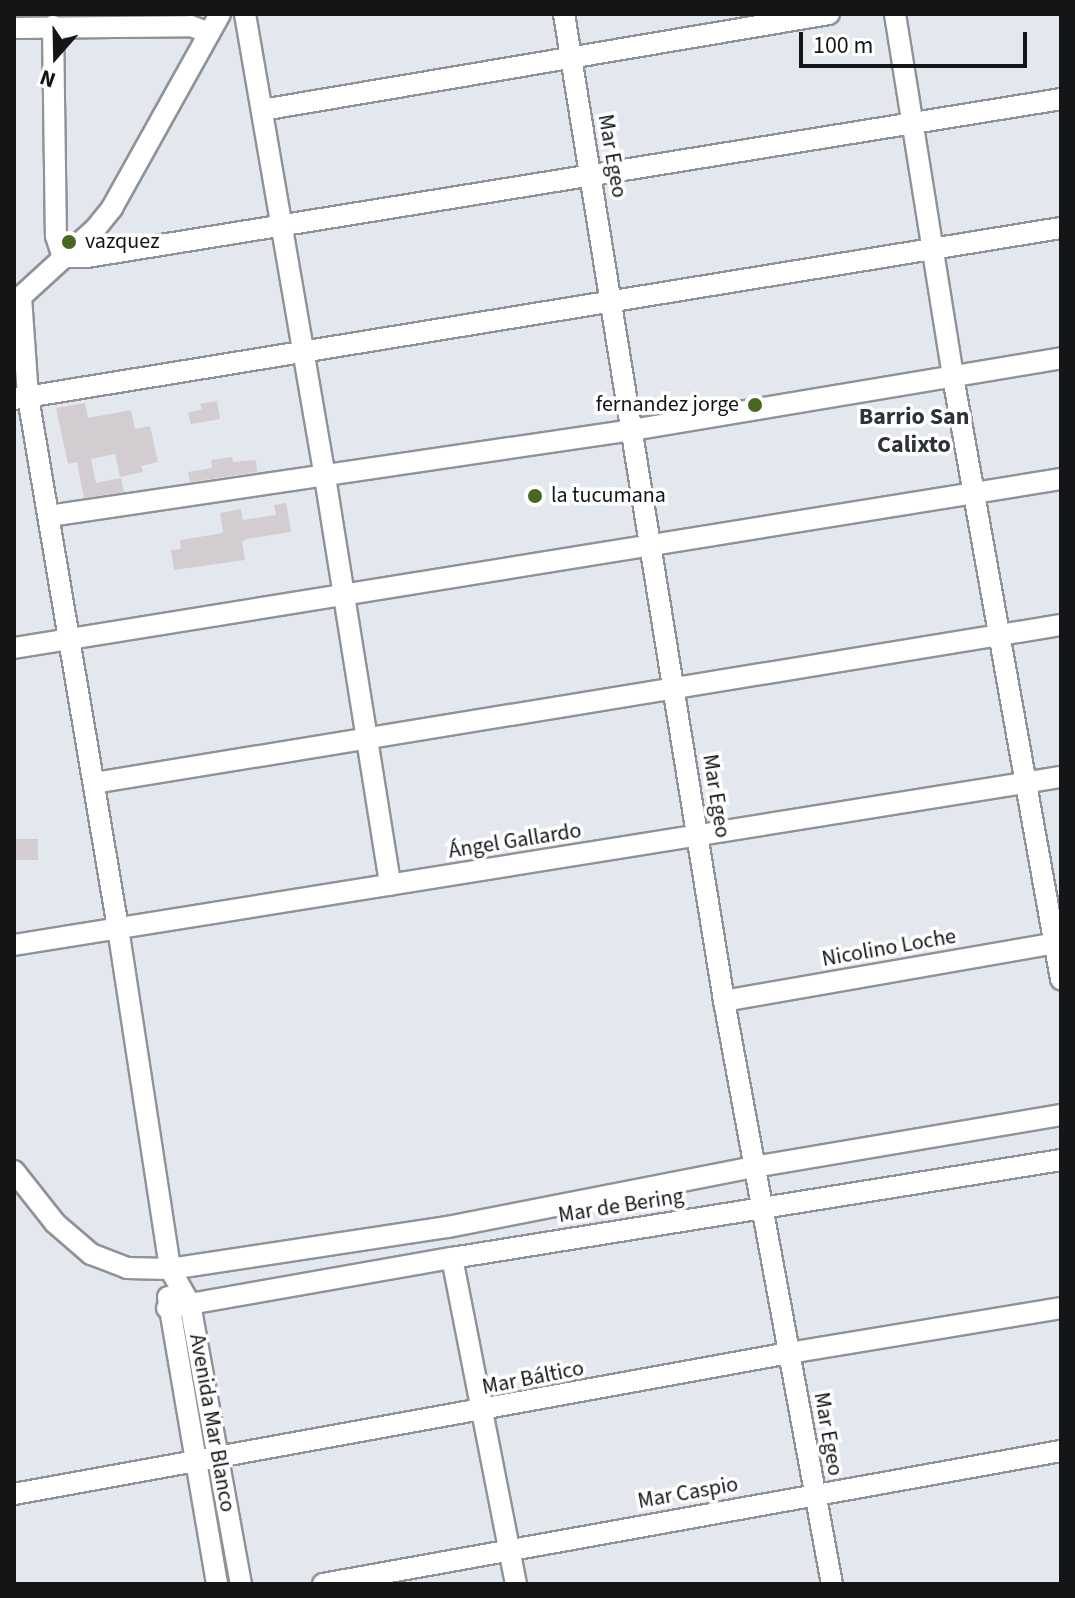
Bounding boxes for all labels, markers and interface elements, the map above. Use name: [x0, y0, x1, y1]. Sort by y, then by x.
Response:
north arrow: [16, 16, 96, 96]
scale bar: [803, 16, 1031, 66]
text: 100 m: [813, 28, 873, 63]
text: N: [35, 61, 60, 96]
street label: Mar Egeo: [592, 112, 632, 200]
place label: vazquez: [85, 229, 159, 255]
marker: vazquez: [60, 233, 78, 251]
place label: fernandez jorge: [596, 392, 739, 418]
marker: fernandez jorge: [746, 396, 764, 414]
district label: Barrio San Calixto: [859, 403, 969, 459]
place label: la tucumana: [551, 483, 666, 509]
marker: la tucumana: [526, 487, 544, 505]
street label: Mar Egeo: [696, 752, 736, 840]
street label: Ángel Gallardo: [447, 817, 583, 865]
street label: Nicolino Loche: [820, 923, 958, 973]
street label: Mar de Bering: [556, 1183, 686, 1229]
street label: Avenida Mar Blanco: [183, 1332, 241, 1514]
street label: Mar Báltico: [480, 1355, 586, 1401]
street label: Mar Egeo: [808, 1390, 848, 1478]
street label: Mar Caspio: [636, 1471, 740, 1515]

